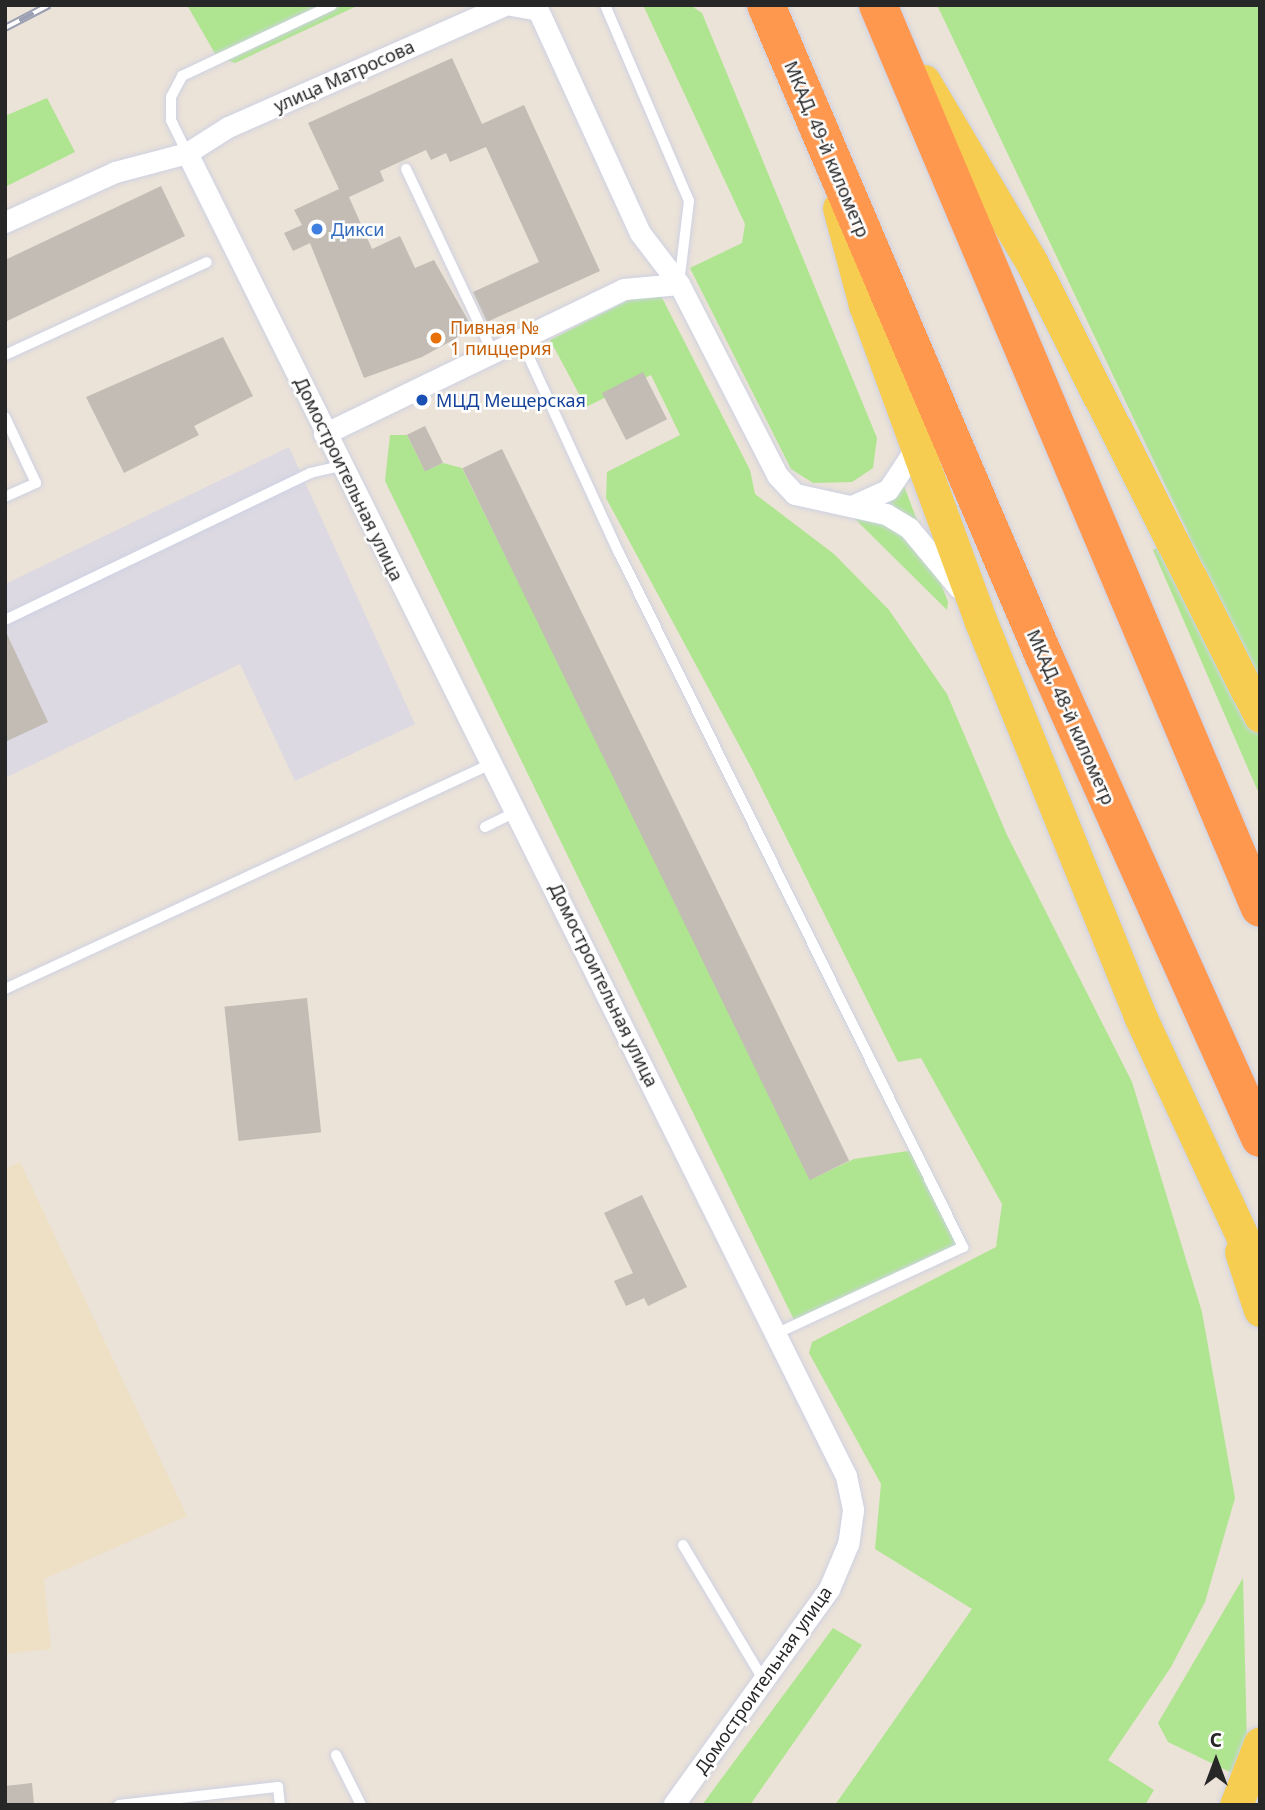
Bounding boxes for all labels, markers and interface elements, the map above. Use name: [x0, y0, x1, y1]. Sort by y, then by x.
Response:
street label: улица Матросова: [270, 35, 418, 117]
street label: МКАД, 49-й километр: [780, 58, 874, 240]
place label: Дикси: [331, 218, 385, 240]
marker: Дикси: [309, 221, 325, 237]
place label: Пивная № 1 пиццерия: [450, 317, 552, 360]
marker: Пивная № 1 пиццерия: [428, 330, 444, 346]
street label: Домостроительная улица: [290, 374, 408, 584]
place label: МЦД Мещерская: [436, 389, 586, 411]
marker: МЦД Мещерская: [414, 392, 430, 408]
street label: МКАД, 48-й километр: [1023, 626, 1119, 808]
street label: Домостроительная улица: [545, 880, 663, 1090]
street label: Домостроительная улица: [690, 1582, 836, 1778]
north arrow: [1181, 1726, 1251, 1796]
text: С: [1210, 1727, 1222, 1753]

